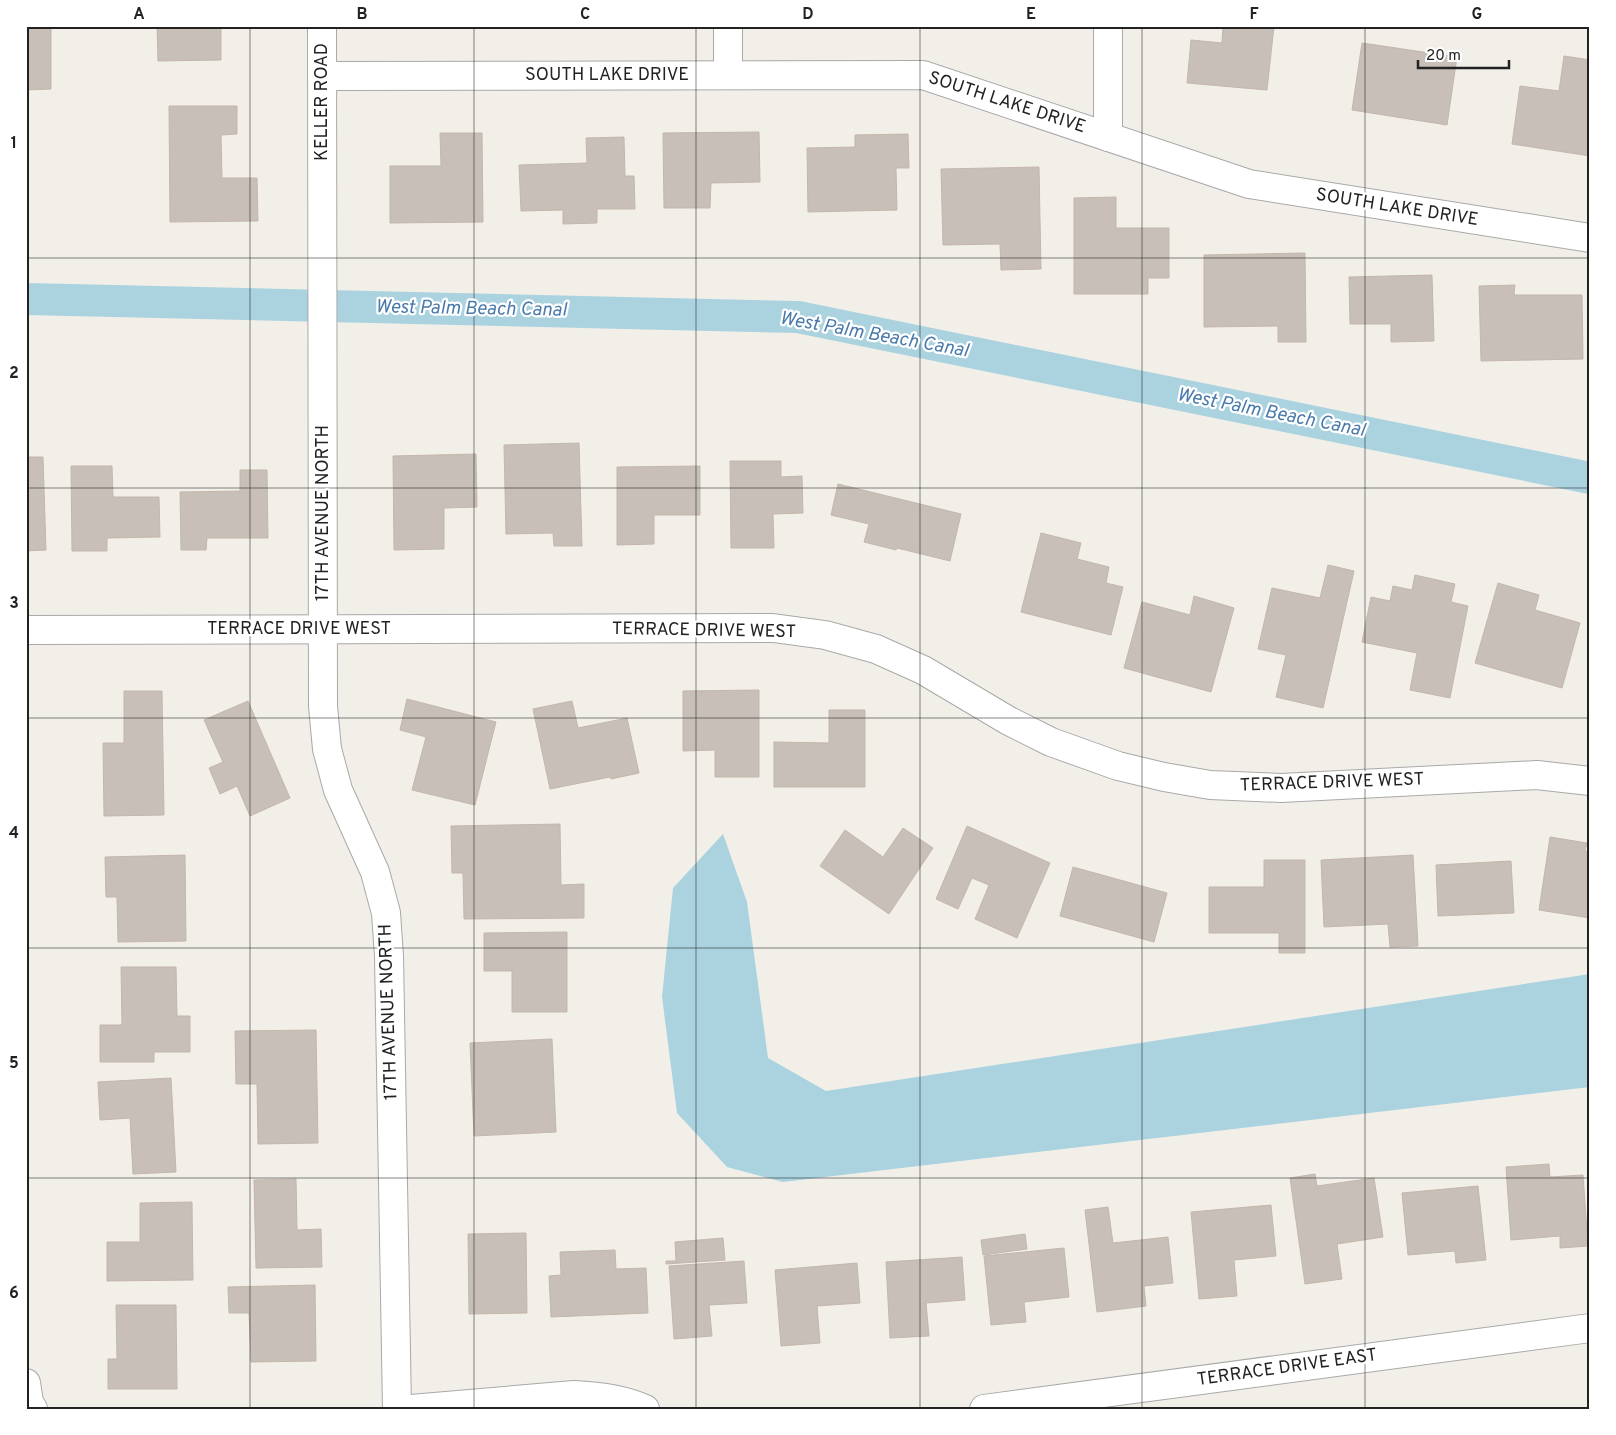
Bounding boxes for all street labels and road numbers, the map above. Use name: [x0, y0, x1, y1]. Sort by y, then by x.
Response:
street label: KELLER ROAD: [311, 43, 334, 161]
street label: SOUTH LAKE DRIVE: [525, 64, 689, 87]
street label: SOUTH LAKE DRIVE: [925, 67, 1089, 139]
street label: SOUTH LAKE DRIVE: [1314, 184, 1480, 232]
street label: 17TH AVENUE NORTH: [312, 425, 335, 601]
street label: TERRACE DRIVE WEST: [207, 618, 391, 641]
street label: TERRACE DRIVE WEST: [612, 618, 796, 644]
street label: TERRACE DRIVE WEST: [1240, 768, 1424, 798]
street label: 17TH AVENUE NORTH: [374, 923, 404, 1101]
street label: TERRACE DRIVE EAST: [1195, 1344, 1379, 1392]

